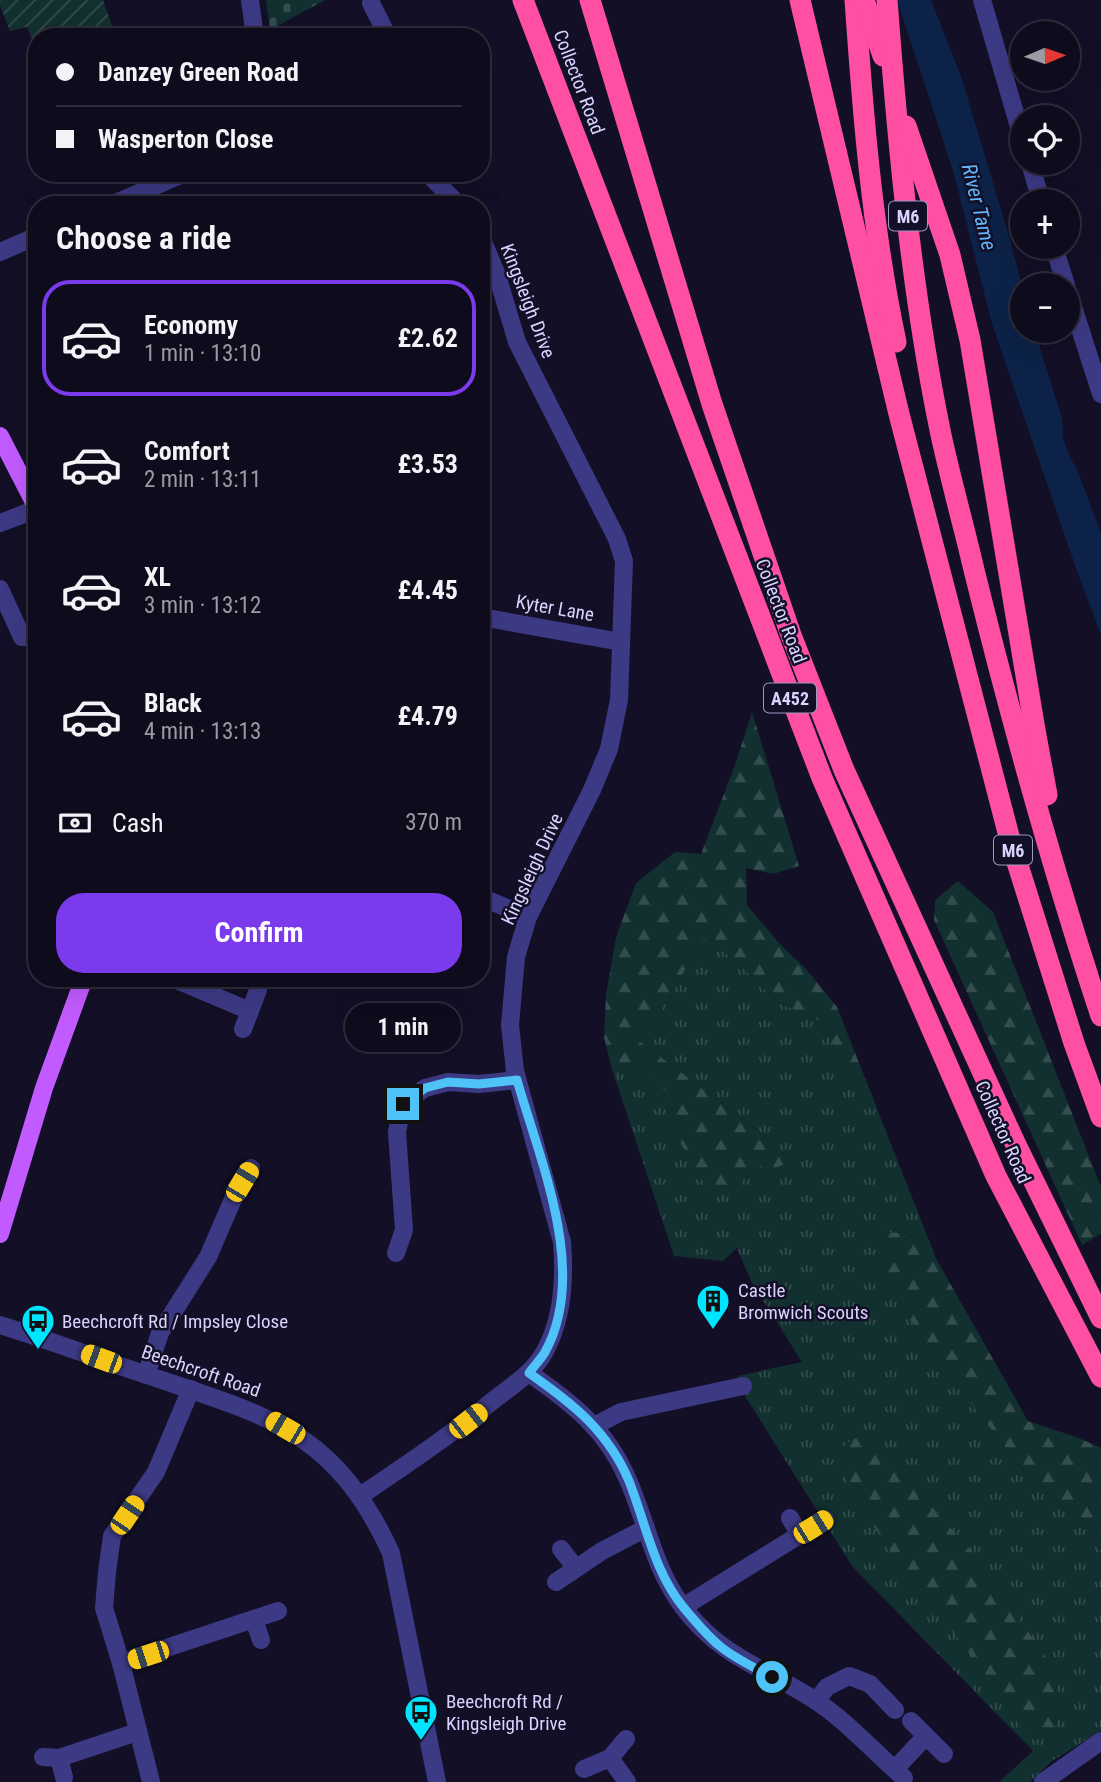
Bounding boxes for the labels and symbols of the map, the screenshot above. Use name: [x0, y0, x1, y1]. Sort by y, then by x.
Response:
north arrow: [1010, 21, 1080, 91]
street label: Collector Road: [549, 27, 609, 137]
water label: River Tame: [957, 161, 1001, 253]
road number: M6: [889, 202, 927, 230]
street label: Kingsleigh Drive: [496, 241, 560, 361]
street label: Collector Road: [751, 556, 811, 666]
street label: Kyter Lane: [514, 590, 596, 626]
road number: A452: [764, 684, 816, 712]
street label: Kingsleigh Drive: [496, 809, 568, 928]
road number: M6: [994, 836, 1032, 864]
callout: 1 min: [345, 1002, 461, 1052]
street label: Collector Road: [970, 1077, 1036, 1187]
route end: [387, 1088, 419, 1120]
car: [223, 1159, 262, 1205]
place label: Castle Bromwich Scouts: [738, 1279, 868, 1324]
building icon: Castle Bromwich Scouts: [694, 1282, 732, 1331]
bus stop icon: Beechcroft Rd / Impsley Close: [19, 1302, 57, 1351]
place label: Beechcroft Rd / Impsley Close: [62, 1310, 288, 1333]
street label: Beechcroft Road: [139, 1340, 263, 1402]
car: [78, 1342, 125, 1376]
car: [445, 1400, 492, 1442]
car: [262, 1408, 309, 1448]
car: [107, 1492, 148, 1538]
car: [790, 1507, 837, 1547]
car: [125, 1639, 172, 1671]
route start: [756, 1661, 788, 1693]
place label: Beechcroft Rd / Kingsleigh Drive: [446, 1690, 566, 1735]
bus stop icon: Beechcroft Rd / Kingsleigh Drive: [402, 1693, 440, 1742]

